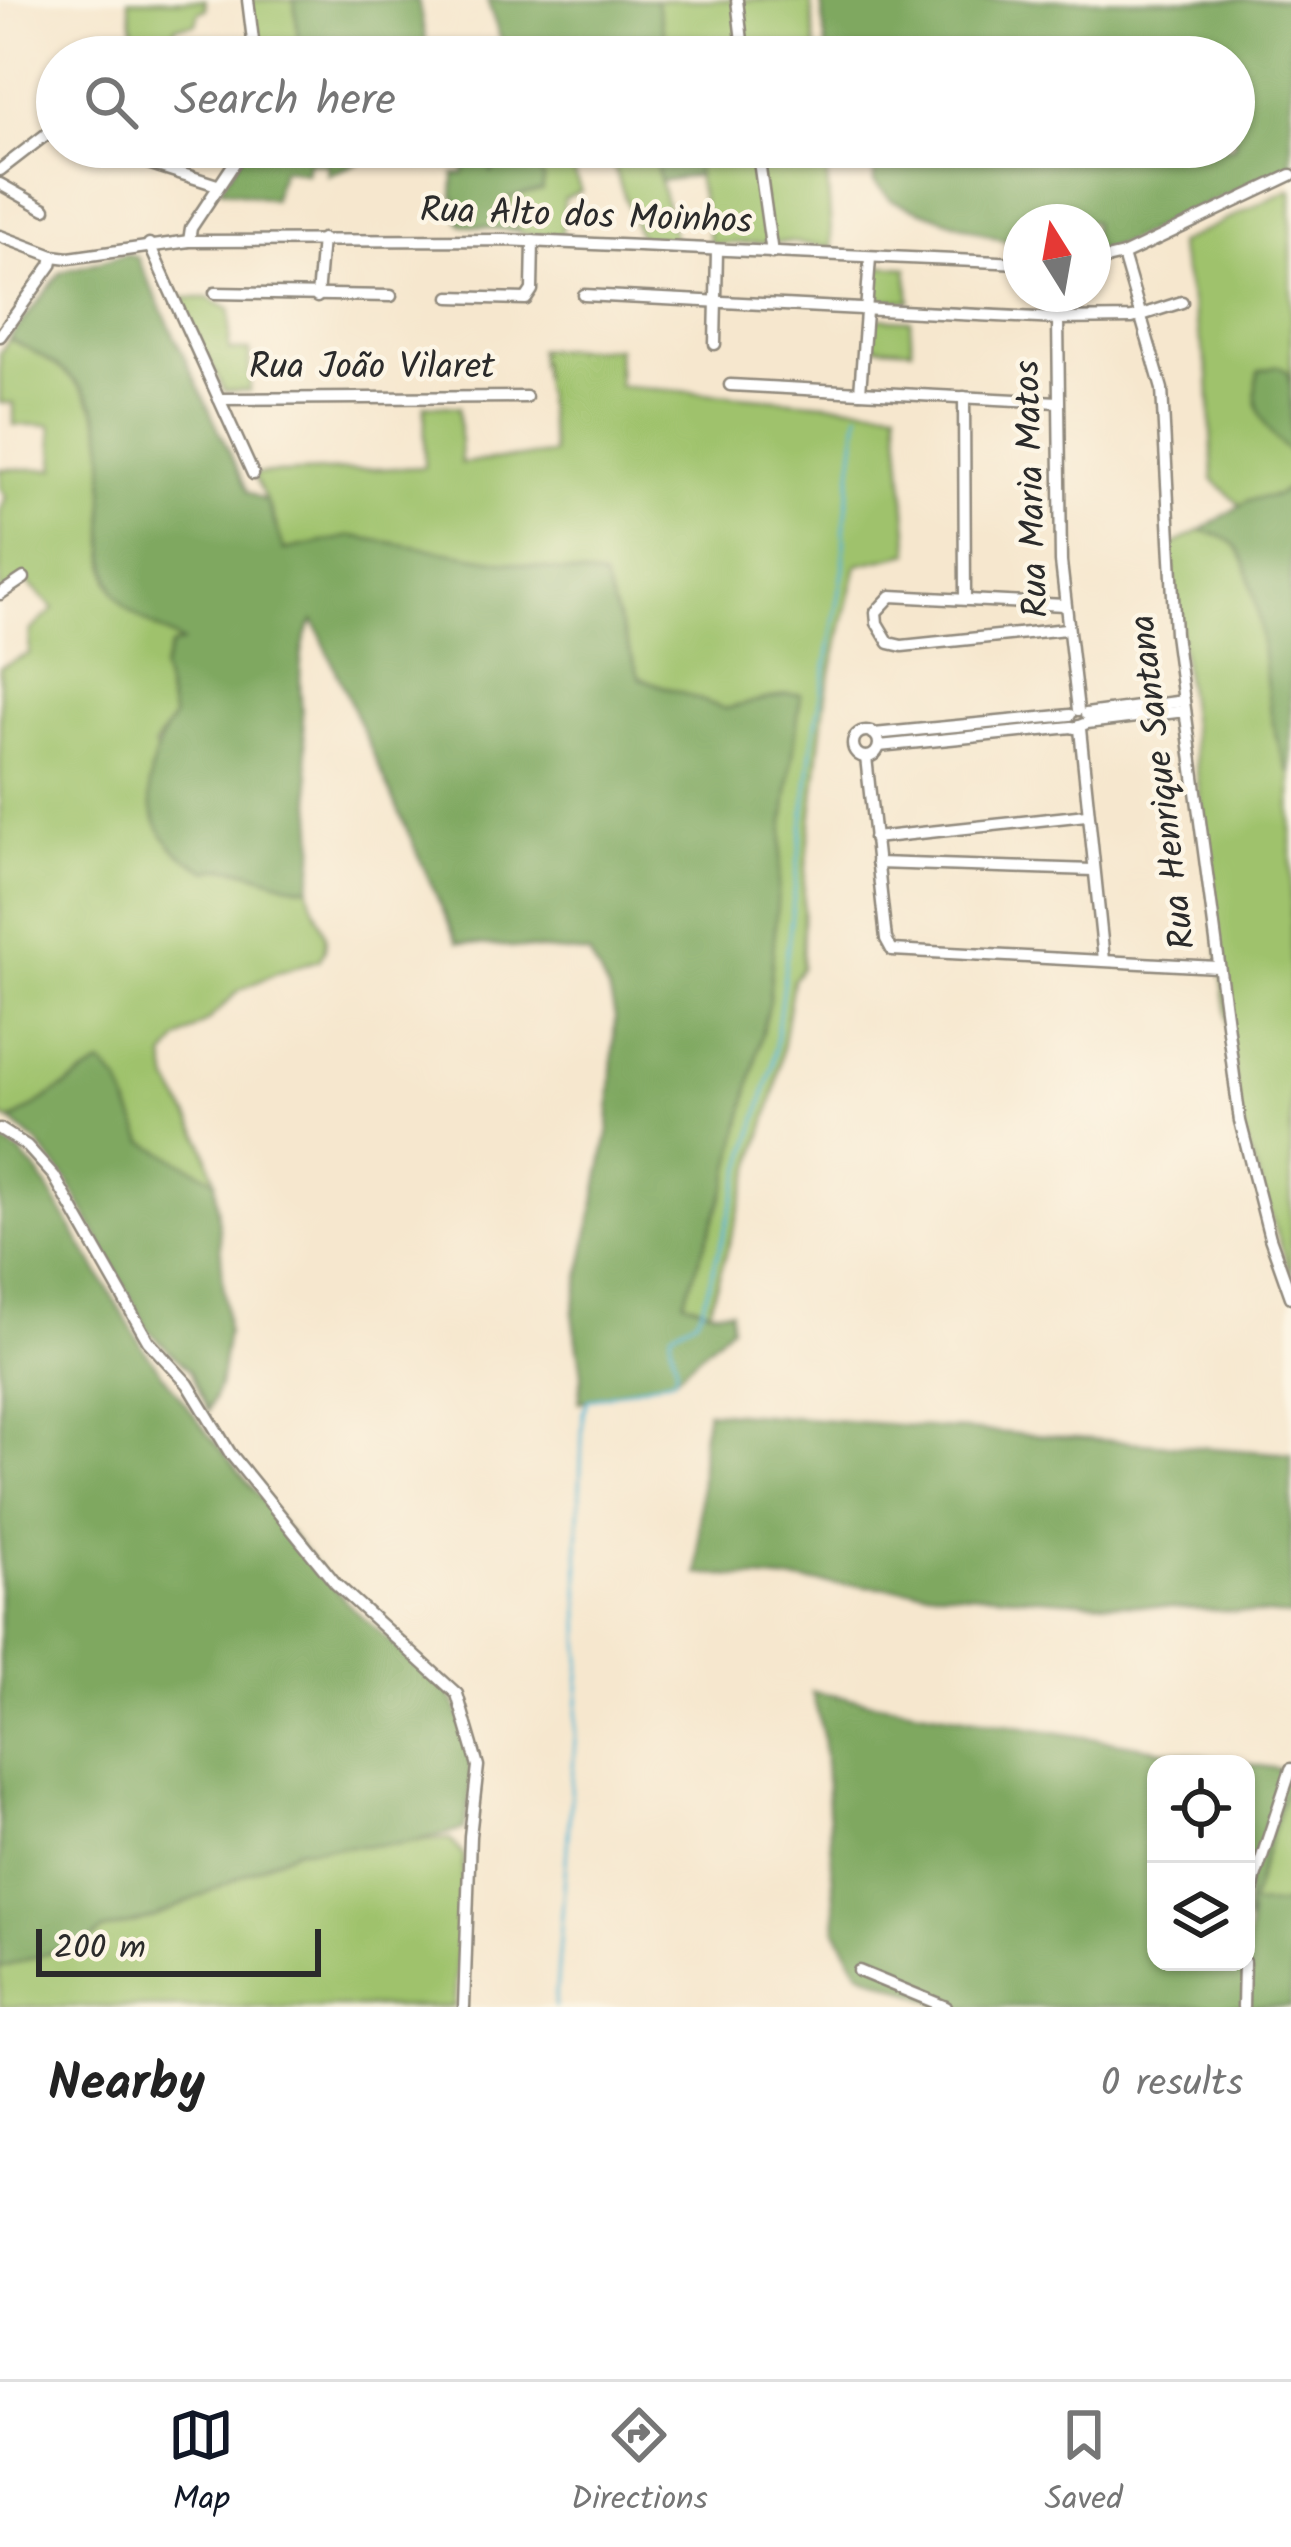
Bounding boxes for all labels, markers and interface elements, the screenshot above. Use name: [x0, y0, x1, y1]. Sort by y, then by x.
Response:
search box: [36, 36, 1255, 168]
text: Search here: [174, 66, 396, 138]
icon: search: [78, 69, 144, 135]
street label: Rua Alto dos Moinhos: [419, 183, 753, 251]
north arrow: [1003, 204, 1111, 312]
street label: Rua João Vilaret: [249, 340, 496, 397]
street label: Rua Maria Matos: [1000, 359, 1066, 619]
street label: Rua Henrique Santana: [1115, 611, 1213, 953]
map controls: [1147, 1755, 1255, 1971]
button: locate: [1147, 1755, 1255, 1863]
button: layers: [1147, 1863, 1255, 1971]
scale bar: [36, 1923, 321, 1976]
text: 200 m: [54, 1923, 146, 1976]
text: Nearby: [48, 2045, 205, 2126]
text: 0 results: [1101, 2054, 1243, 2116]
tab: Map: [168, 2402, 234, 2527]
tab: Directions: [571, 2402, 708, 2527]
tab: Saved: [1044, 2402, 1123, 2527]

